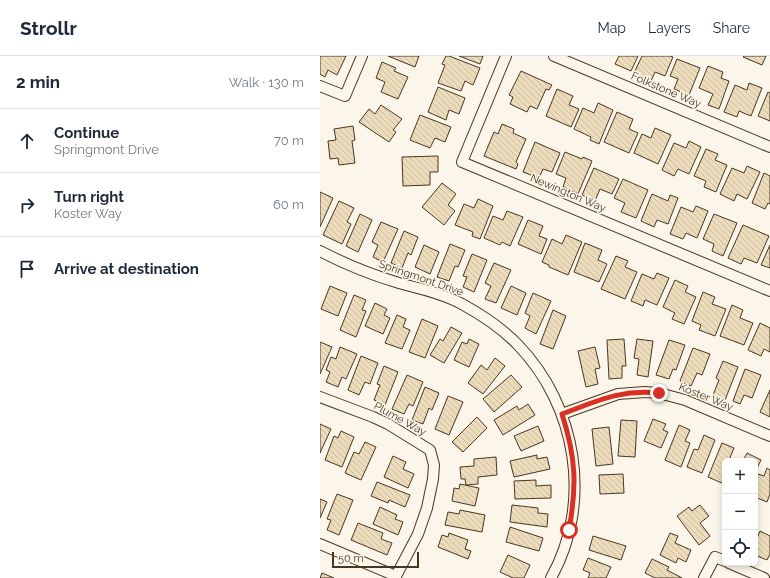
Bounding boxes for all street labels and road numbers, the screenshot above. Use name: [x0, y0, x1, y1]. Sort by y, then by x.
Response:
street label: Folkstone Way: [629, 69, 703, 111]
street label: Newington Way: [528, 171, 608, 215]
street label: Springmont Drive: [377, 257, 466, 299]
street label: Koster Way: [677, 380, 735, 414]
street label: Plume Way: [371, 399, 429, 439]

